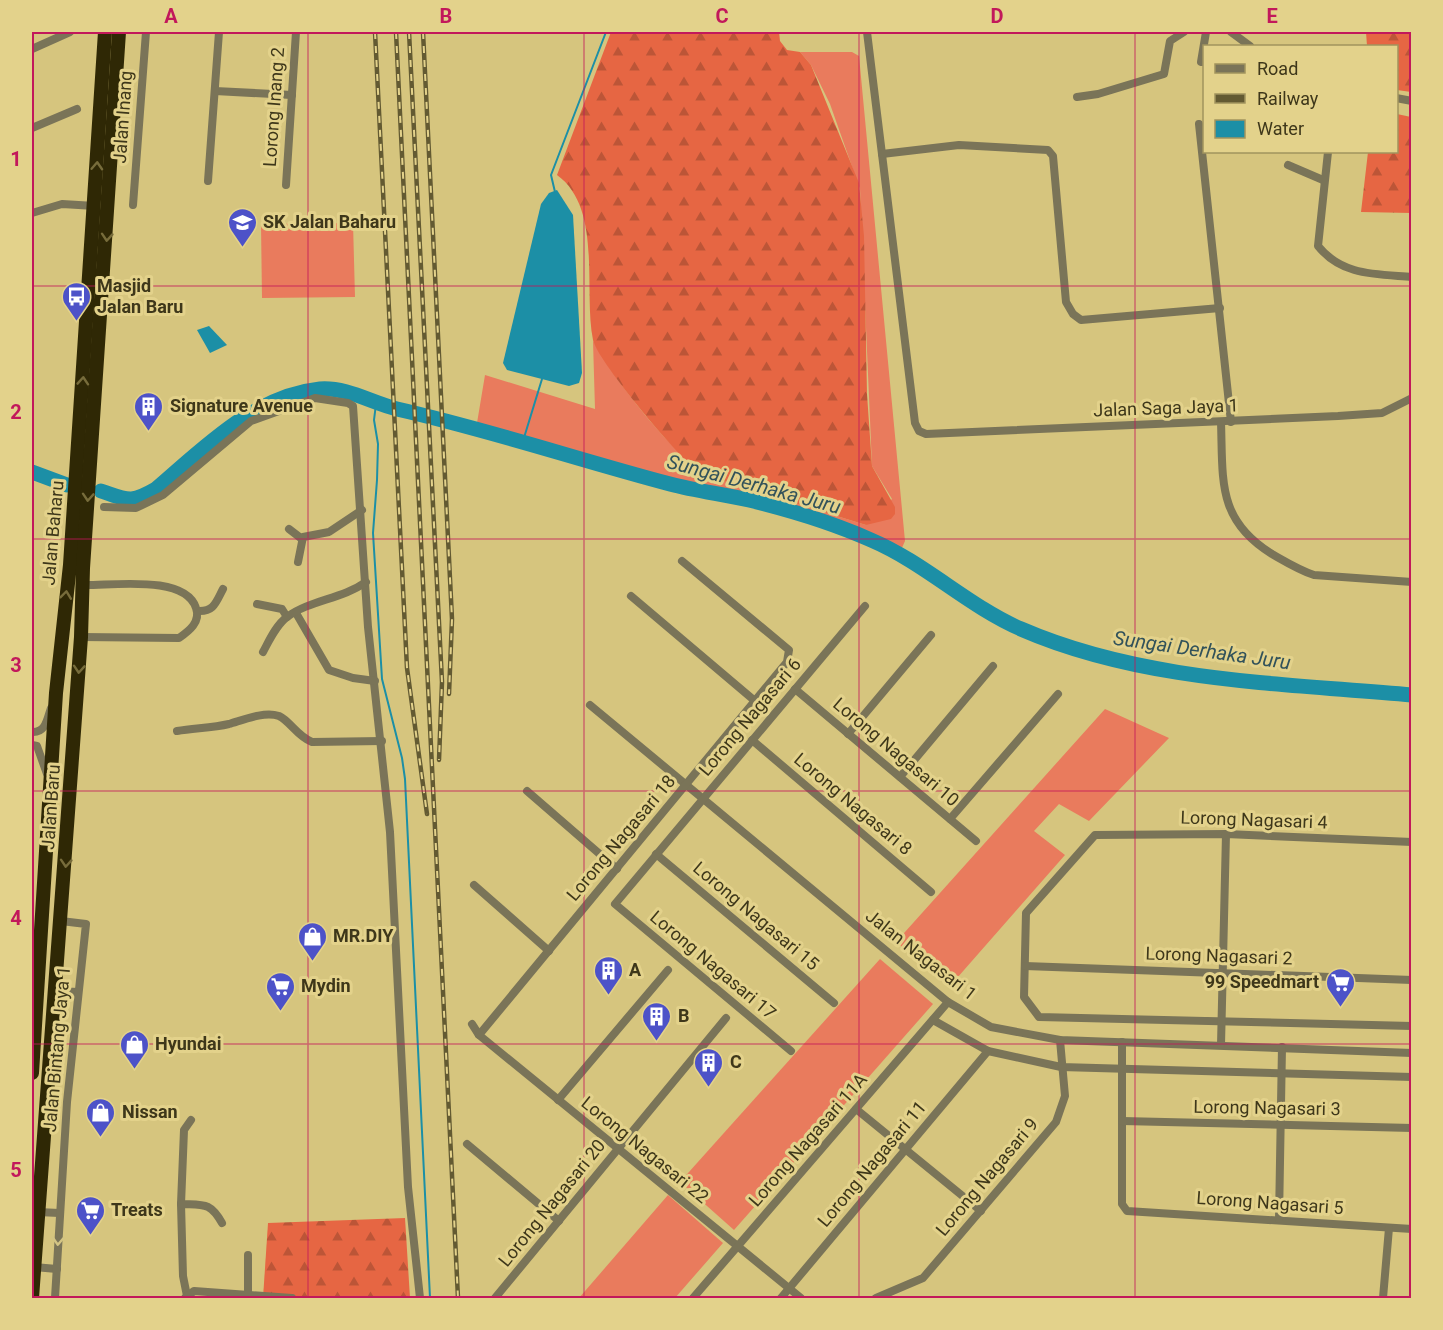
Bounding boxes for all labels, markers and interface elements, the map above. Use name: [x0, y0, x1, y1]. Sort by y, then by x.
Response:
text: A: [164, 4, 178, 28]
text: B: [440, 4, 452, 28]
text: C: [715, 4, 729, 28]
text: D: [991, 4, 1004, 28]
text: E: [1266, 4, 1278, 28]
legend: [1203, 45, 1398, 153]
street label: Lorong Inang 2: [259, 46, 288, 168]
text: Road: [1257, 58, 1298, 79]
street label: Jalan Inang: [109, 70, 136, 164]
text: Railway: [1257, 88, 1319, 109]
text: Water: [1257, 118, 1304, 139]
text: 1: [10, 147, 22, 171]
one-way arrow: [91, 161, 104, 170]
school or university icon: SK Jalan Baharu: [226, 206, 258, 248]
place label: SK Jalan Baharu: [263, 211, 396, 232]
one-way arrow: [101, 232, 114, 241]
place label: Masjid Jalan Baru: [97, 275, 183, 317]
bus stop icon: Masjid Jalan Baru: [60, 280, 92, 322]
one-way arrow: [76, 377, 89, 386]
building icon: Signature Avenue: [133, 390, 165, 432]
street label: Jalan Saga Jaya 1: [1093, 394, 1239, 421]
place label: Signature Avenue: [170, 395, 313, 416]
text: 2: [10, 400, 22, 424]
water label: Sungai Derhaka Juru: [665, 449, 844, 519]
street label: Jalan Baharu: [37, 480, 68, 586]
one-way arrow: [82, 492, 95, 501]
one-way arrow: [60, 591, 72, 600]
water label: Sungai Derhaka Juru: [1112, 626, 1293, 674]
text: 3: [10, 653, 22, 677]
street label: Lorong Nagasari 6: [694, 653, 805, 780]
one-way arrow: [73, 664, 86, 673]
street label: Lorong Nagasari 10: [829, 693, 963, 810]
street label: Lorong Nagasari 8: [790, 748, 917, 859]
street label: Jalan Baru: [37, 764, 64, 850]
street label: Lorong Nagasari 18: [562, 771, 679, 905]
street label: Lorong Nagasari 4: [1180, 806, 1328, 833]
street label: Lorong Nagasari 15: [689, 857, 823, 974]
one-way arrow: [59, 859, 72, 868]
street label: Jalan Nagasari 1: [862, 905, 981, 1004]
text: 4: [10, 906, 22, 930]
street label: Lorong Nagasari 17: [646, 906, 780, 1023]
shop icon: MR.DIY: [296, 920, 328, 962]
place label: MR.DIY: [333, 925, 394, 946]
street label: Lorong Nagasari 2: [1145, 942, 1293, 969]
building icon: A: [592, 954, 624, 996]
place label: A: [629, 959, 642, 980]
street label: Jalan Bintang Jaya 1: [39, 965, 74, 1133]
supermarket icon: 99 Speedmart: [1324, 966, 1356, 1008]
supermarket icon: Mydin: [264, 970, 296, 1012]
place label: 99 Speedmart: [1205, 971, 1319, 992]
place label: Mydin: [301, 975, 351, 996]
building icon: B: [641, 1000, 673, 1042]
place label: B: [678, 1005, 690, 1026]
shop icon: Hyundai: [118, 1028, 150, 1070]
place label: Hyundai: [155, 1033, 221, 1054]
building icon: C: [693, 1046, 725, 1088]
place label: C: [730, 1051, 742, 1072]
street label: Lorong Nagasari 11A: [744, 1069, 872, 1211]
street label: Lorong Nagasari 22: [578, 1092, 713, 1207]
shop icon: Nissan: [85, 1096, 117, 1138]
street label: Lorong Nagasari 3: [1193, 1096, 1341, 1119]
street label: Lorong Nagasari 11: [813, 1097, 931, 1231]
place label: Nissan: [122, 1101, 178, 1122]
street label: Lorong Nagasari 9: [931, 1113, 1042, 1240]
street label: Lorong Nagasari 20: [494, 1135, 609, 1270]
text: 5: [10, 1158, 22, 1182]
street label: Lorong Nagasari 5: [1196, 1187, 1344, 1218]
supermarket icon: Treats: [74, 1194, 106, 1236]
place label: Treats: [111, 1199, 163, 1220]
one-way arrow: [52, 1236, 65, 1245]

